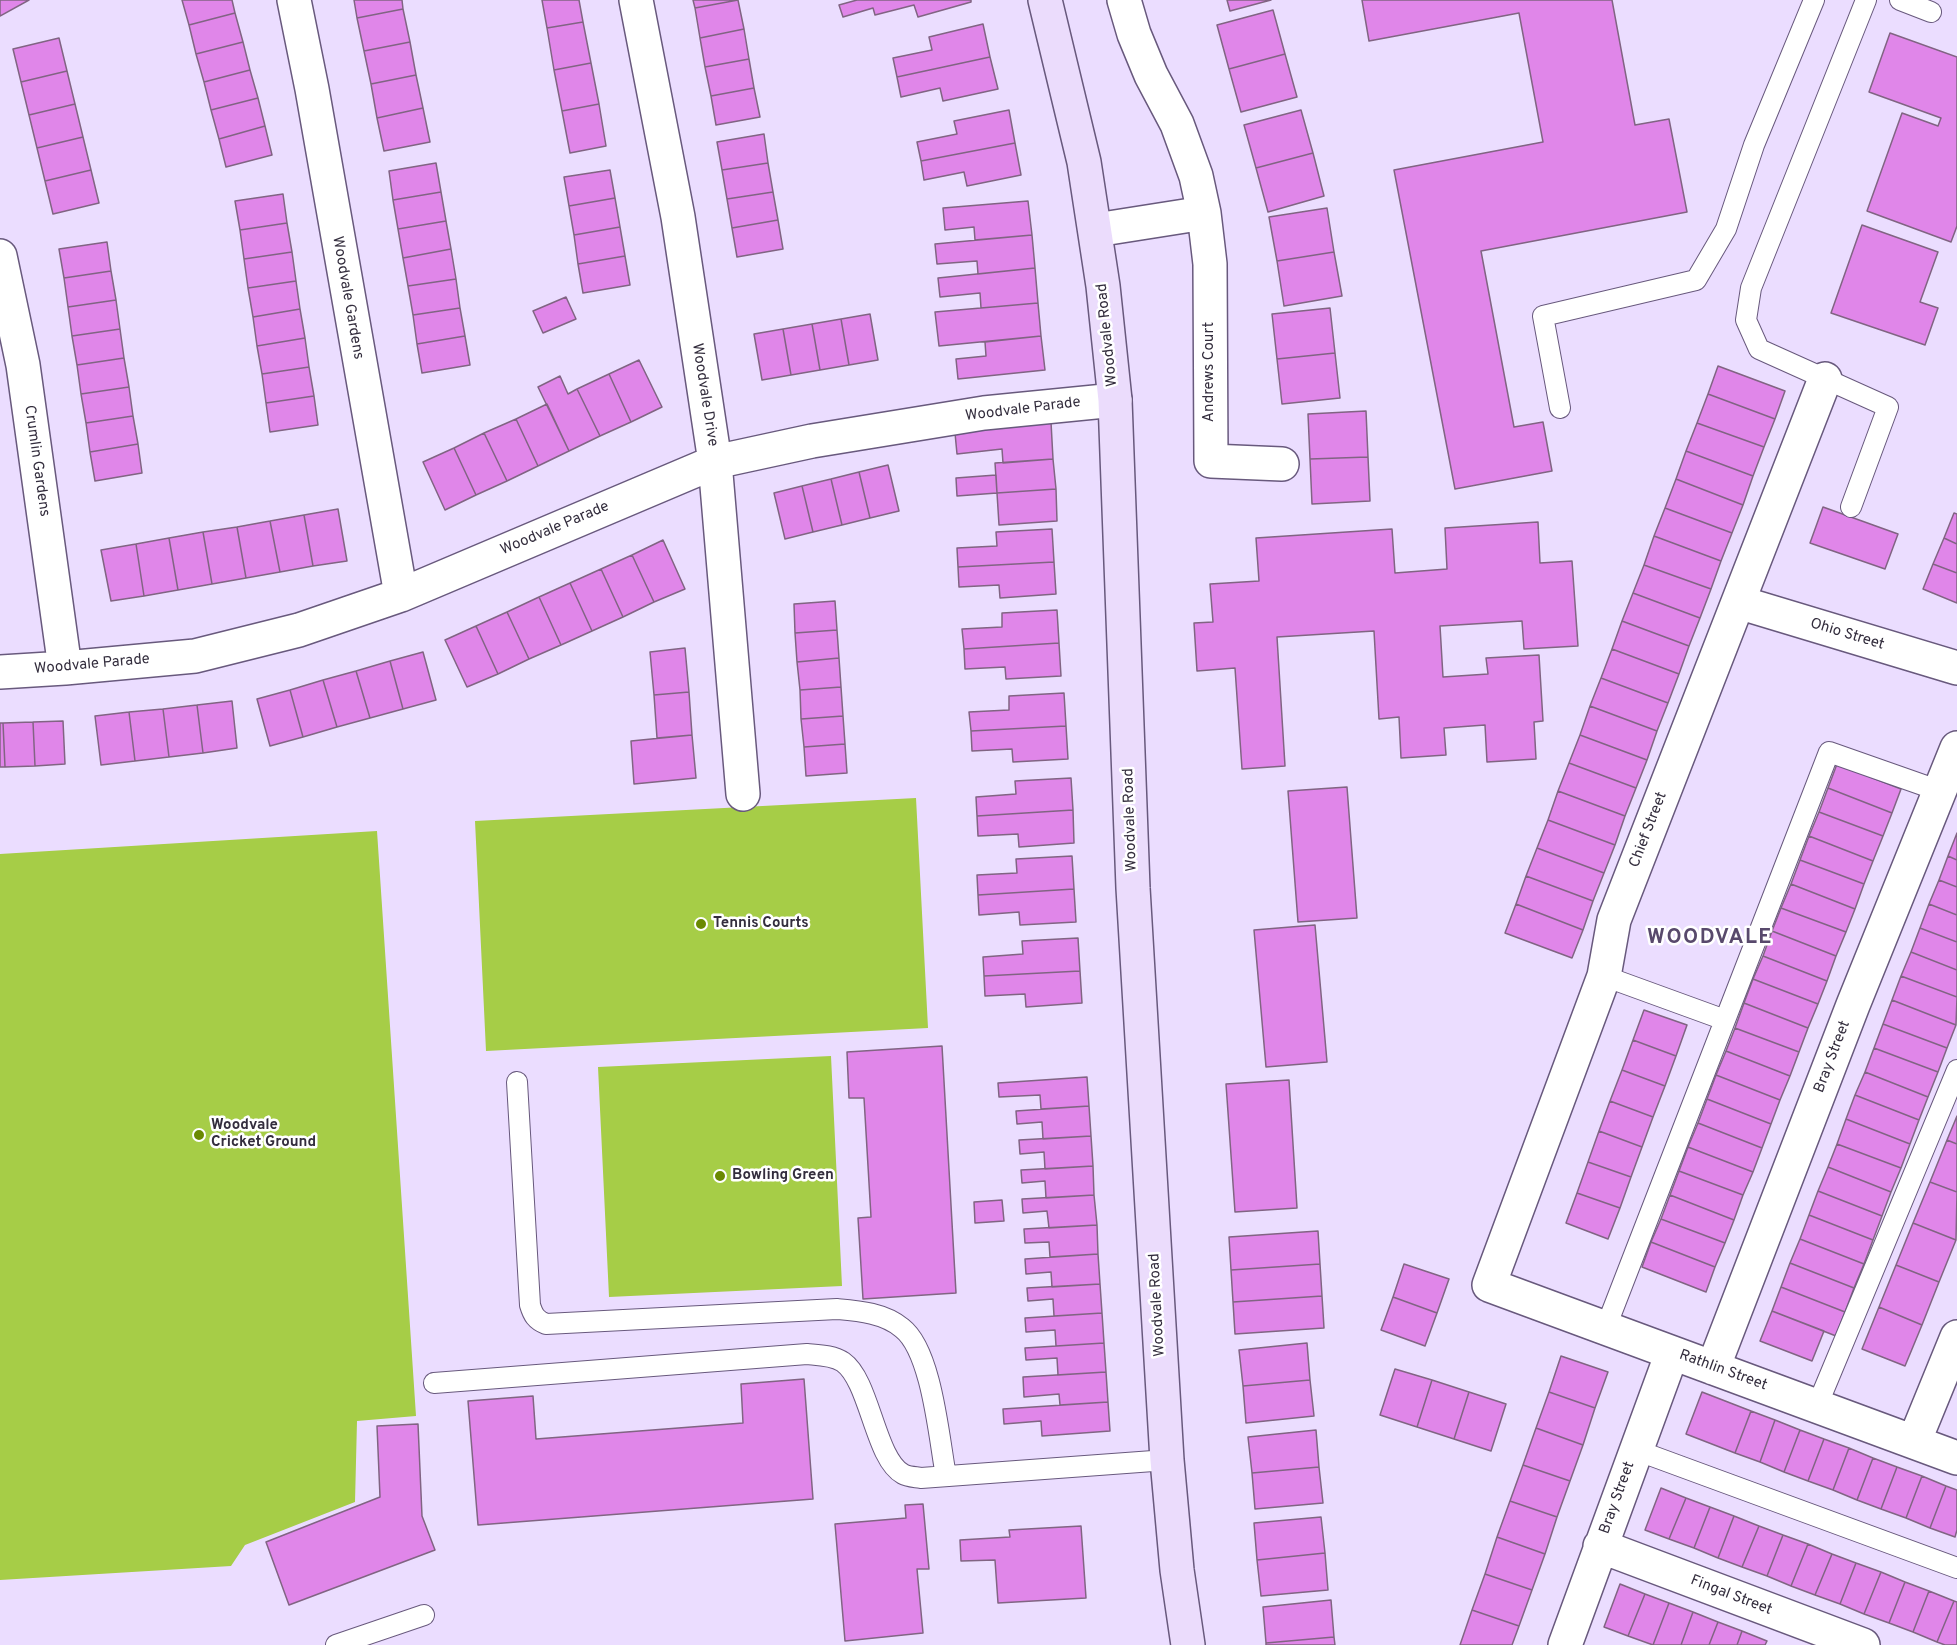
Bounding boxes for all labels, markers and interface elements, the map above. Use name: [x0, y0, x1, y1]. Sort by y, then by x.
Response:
street label: Woodvale Gardens: [327, 235, 367, 361]
street label: Woodvale Road: [1094, 283, 1122, 387]
street label: Andrews Court: [1201, 322, 1219, 422]
street label: Woodvale Drive: [687, 342, 721, 448]
street label: Woodvale Parade: [964, 394, 1082, 426]
street label: Crumlin Gardens: [19, 404, 53, 518]
street label: Woodvale Parade: [498, 498, 612, 560]
street label: Ohio Street: [1808, 615, 1886, 655]
street label: Woodvale Parade: [33, 651, 151, 679]
street label: Woodvale Road: [1120, 768, 1142, 872]
street label: Chief Street: [1626, 790, 1672, 870]
place label: Tennis Courts: [713, 915, 809, 933]
marker: Tennis Courts: [694, 917, 708, 931]
district label: WOODVALE: [1647, 926, 1773, 952]
street label: Bray Street: [1811, 1018, 1855, 1096]
place label: Woodvale Cricket Ground: [211, 1117, 316, 1152]
marker: Woodvale Cricket Ground: [192, 1128, 206, 1142]
place label: Bowling Green: [732, 1167, 834, 1185]
marker: Bowling Green: [713, 1169, 727, 1183]
street label: Woodvale Road: [1146, 1253, 1170, 1357]
street label: Rathlin Street: [1677, 1347, 1769, 1395]
street label: Bray Street: [1597, 1459, 1639, 1537]
street label: Fingal Street: [1688, 1572, 1774, 1620]

